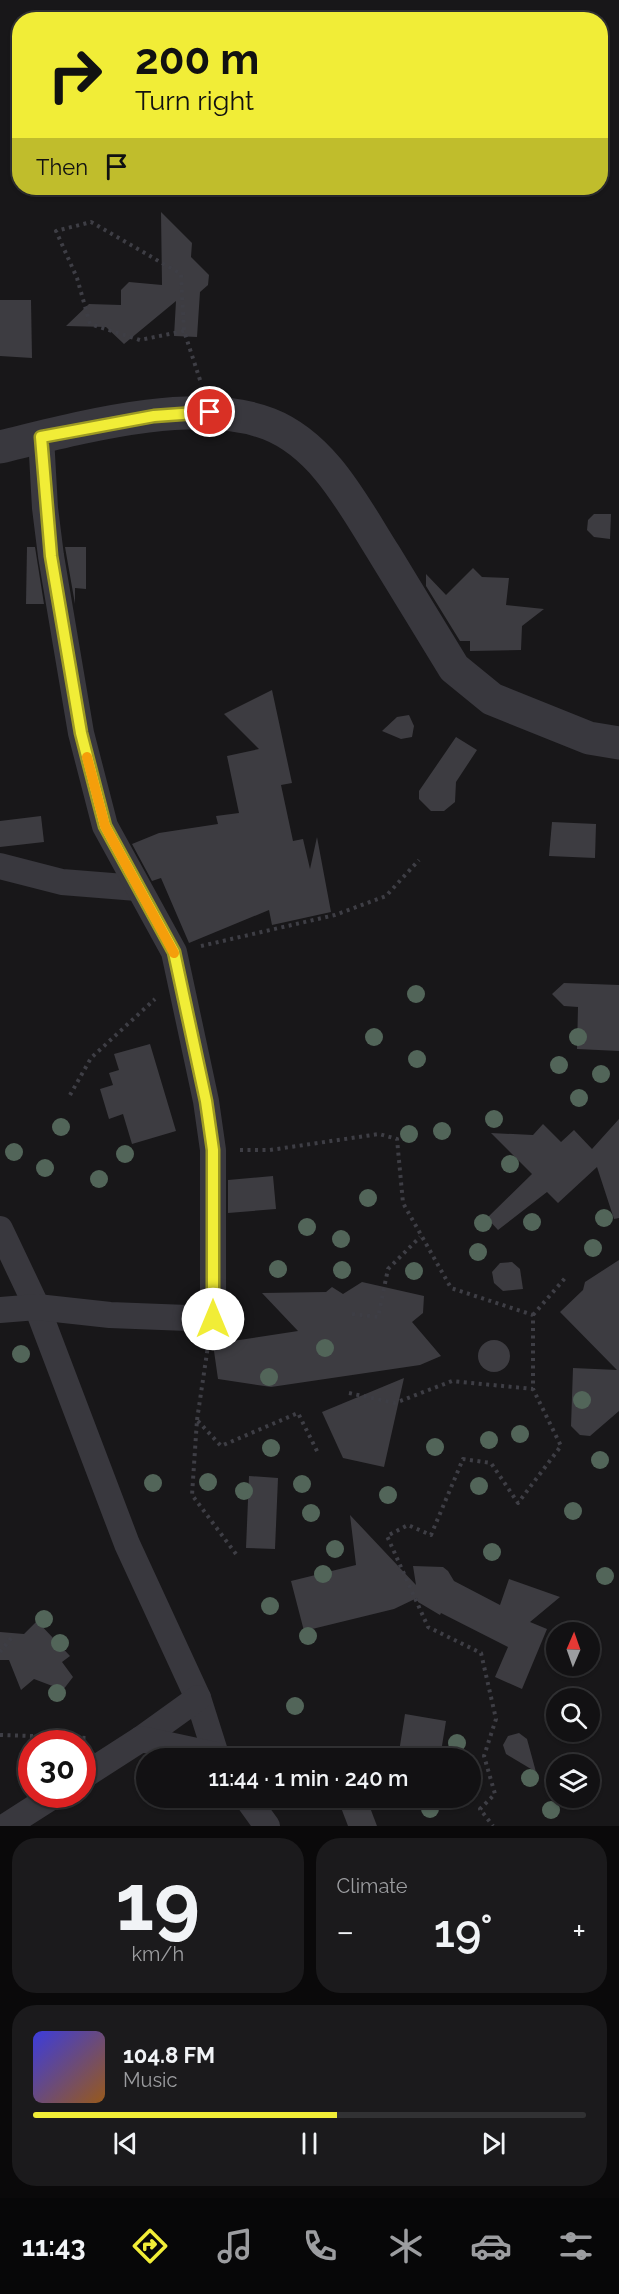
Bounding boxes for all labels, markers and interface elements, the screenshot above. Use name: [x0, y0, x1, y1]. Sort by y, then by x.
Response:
text: 200 m: [135, 35, 259, 84]
icon: right: [36, 36, 114, 114]
text: Turn right: [135, 85, 254, 116]
icon: arrive: [100, 150, 133, 183]
text: Then: [36, 154, 88, 180]
pin: [184, 386, 235, 437]
icon: arrive: [193, 395, 226, 428]
position arrow: [181, 1287, 245, 1351]
north arrow: [546, 1622, 600, 1676]
map controls: [546, 1622, 600, 1808]
button: search: [546, 1688, 600, 1742]
speed limit sign: 30: [18, 1730, 96, 1808]
button: layers: [546, 1754, 600, 1808]
text: 11:44 · 1 min · 240 m: [208, 1765, 409, 1791]
text: 19: [116, 1857, 200, 1948]
text: Climate: [337, 1874, 408, 1898]
text: 19°: [434, 1905, 493, 1958]
text: −: [337, 1912, 354, 1951]
text: +: [572, 1912, 586, 1951]
text: km/h: [131, 1942, 184, 1966]
text: 104.8 FM: [123, 2042, 215, 2068]
text: Music: [123, 2068, 177, 2092]
icon: previous: [109, 2127, 142, 2160]
icon: pause: [293, 2127, 326, 2160]
icon: next: [477, 2127, 510, 2160]
icon: directions: [129, 2225, 171, 2267]
icon: music: [214, 2225, 256, 2267]
icon: phone: [299, 2225, 341, 2267]
icon: climate: [385, 2225, 427, 2267]
icon: car: [470, 2225, 512, 2267]
icon: filters: [555, 2225, 597, 2267]
text: 11:43: [22, 2231, 85, 2262]

